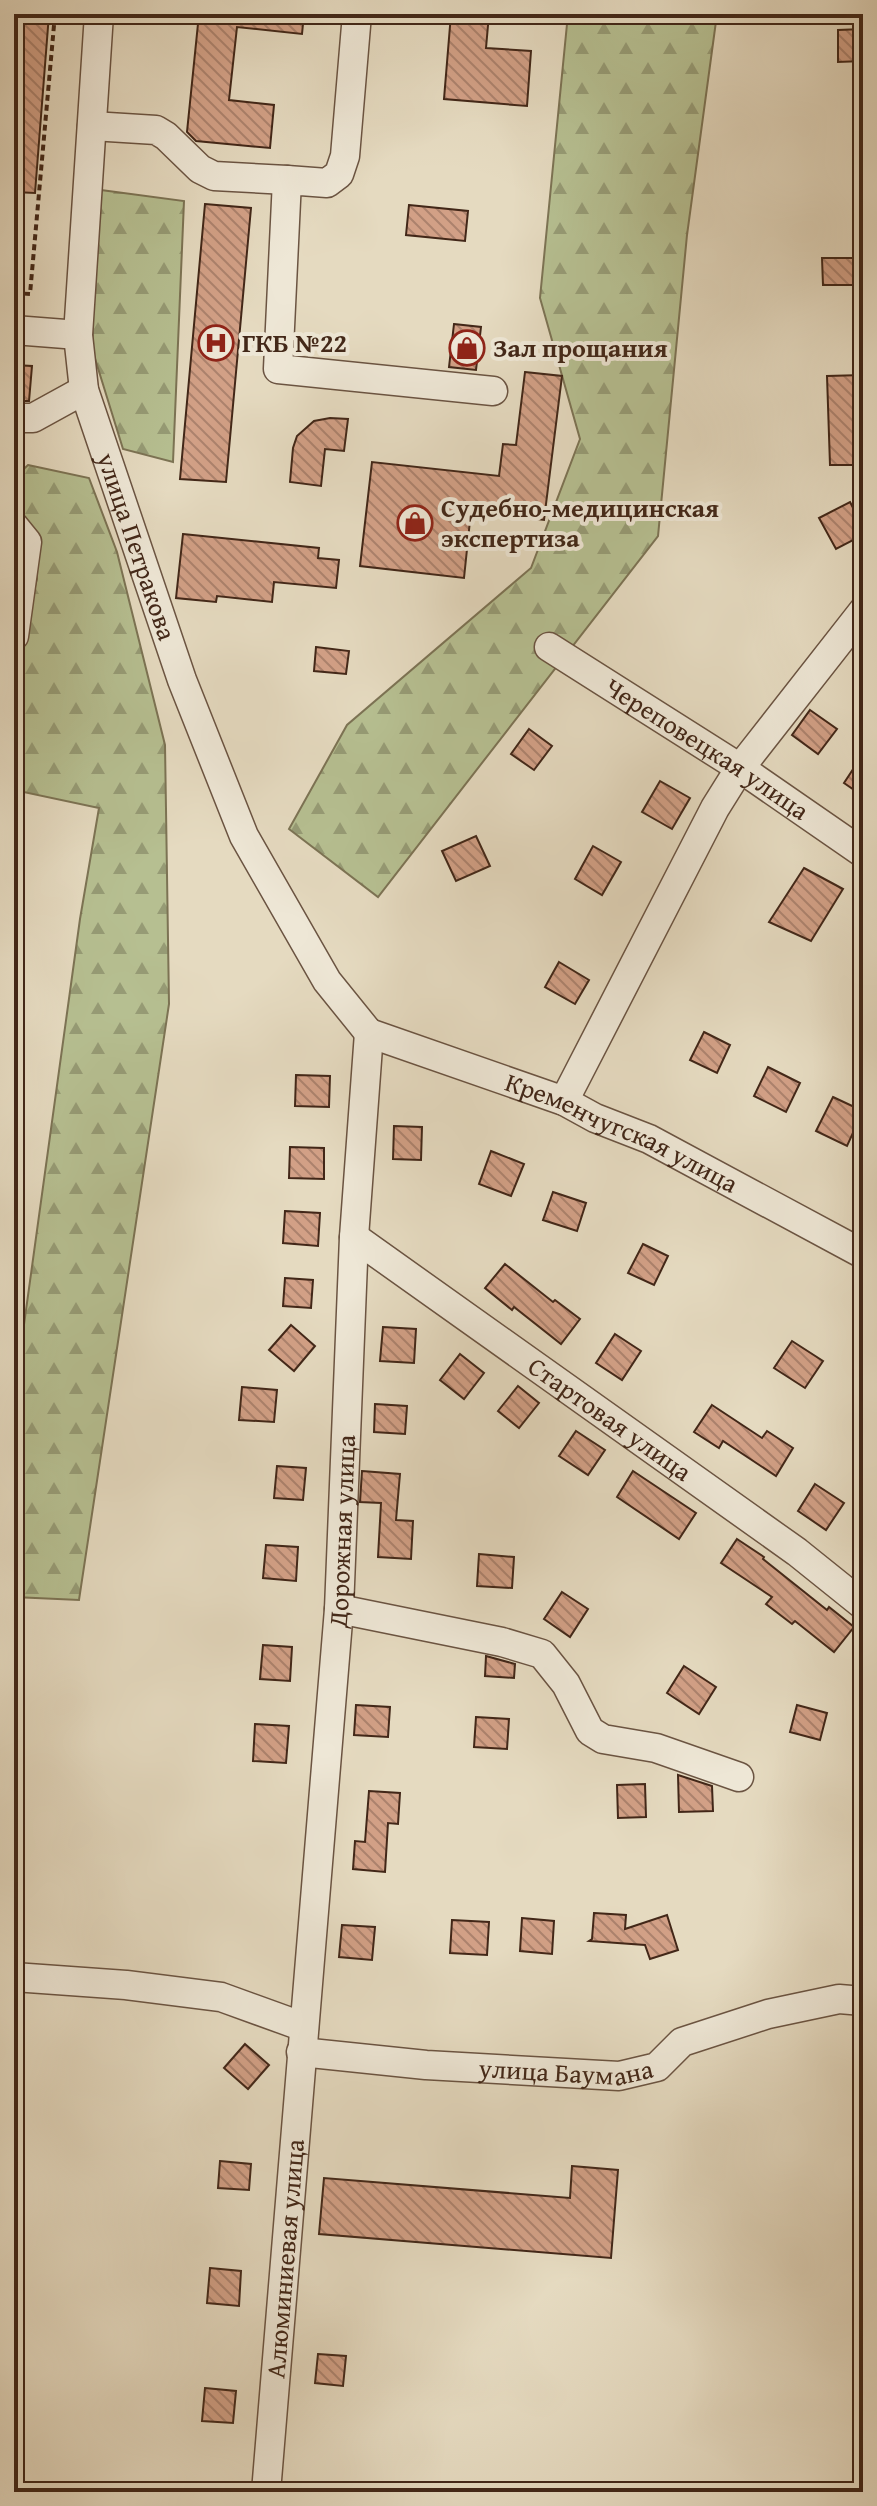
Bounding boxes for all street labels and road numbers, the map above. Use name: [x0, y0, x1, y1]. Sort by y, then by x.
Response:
street label: улица Петракова: [87, 446, 187, 646]
street label: Череповецкая улица: [598, 667, 818, 830]
street label: Кременчугская улица: [500, 1062, 746, 1203]
street label: Стартовая улица: [520, 1347, 701, 1491]
street label: Дорожная улица: [317, 1433, 365, 1630]
street label: улица Баумана: [477, 2048, 657, 2096]
street label: Алюминиевая улица: [255, 2137, 314, 2380]

